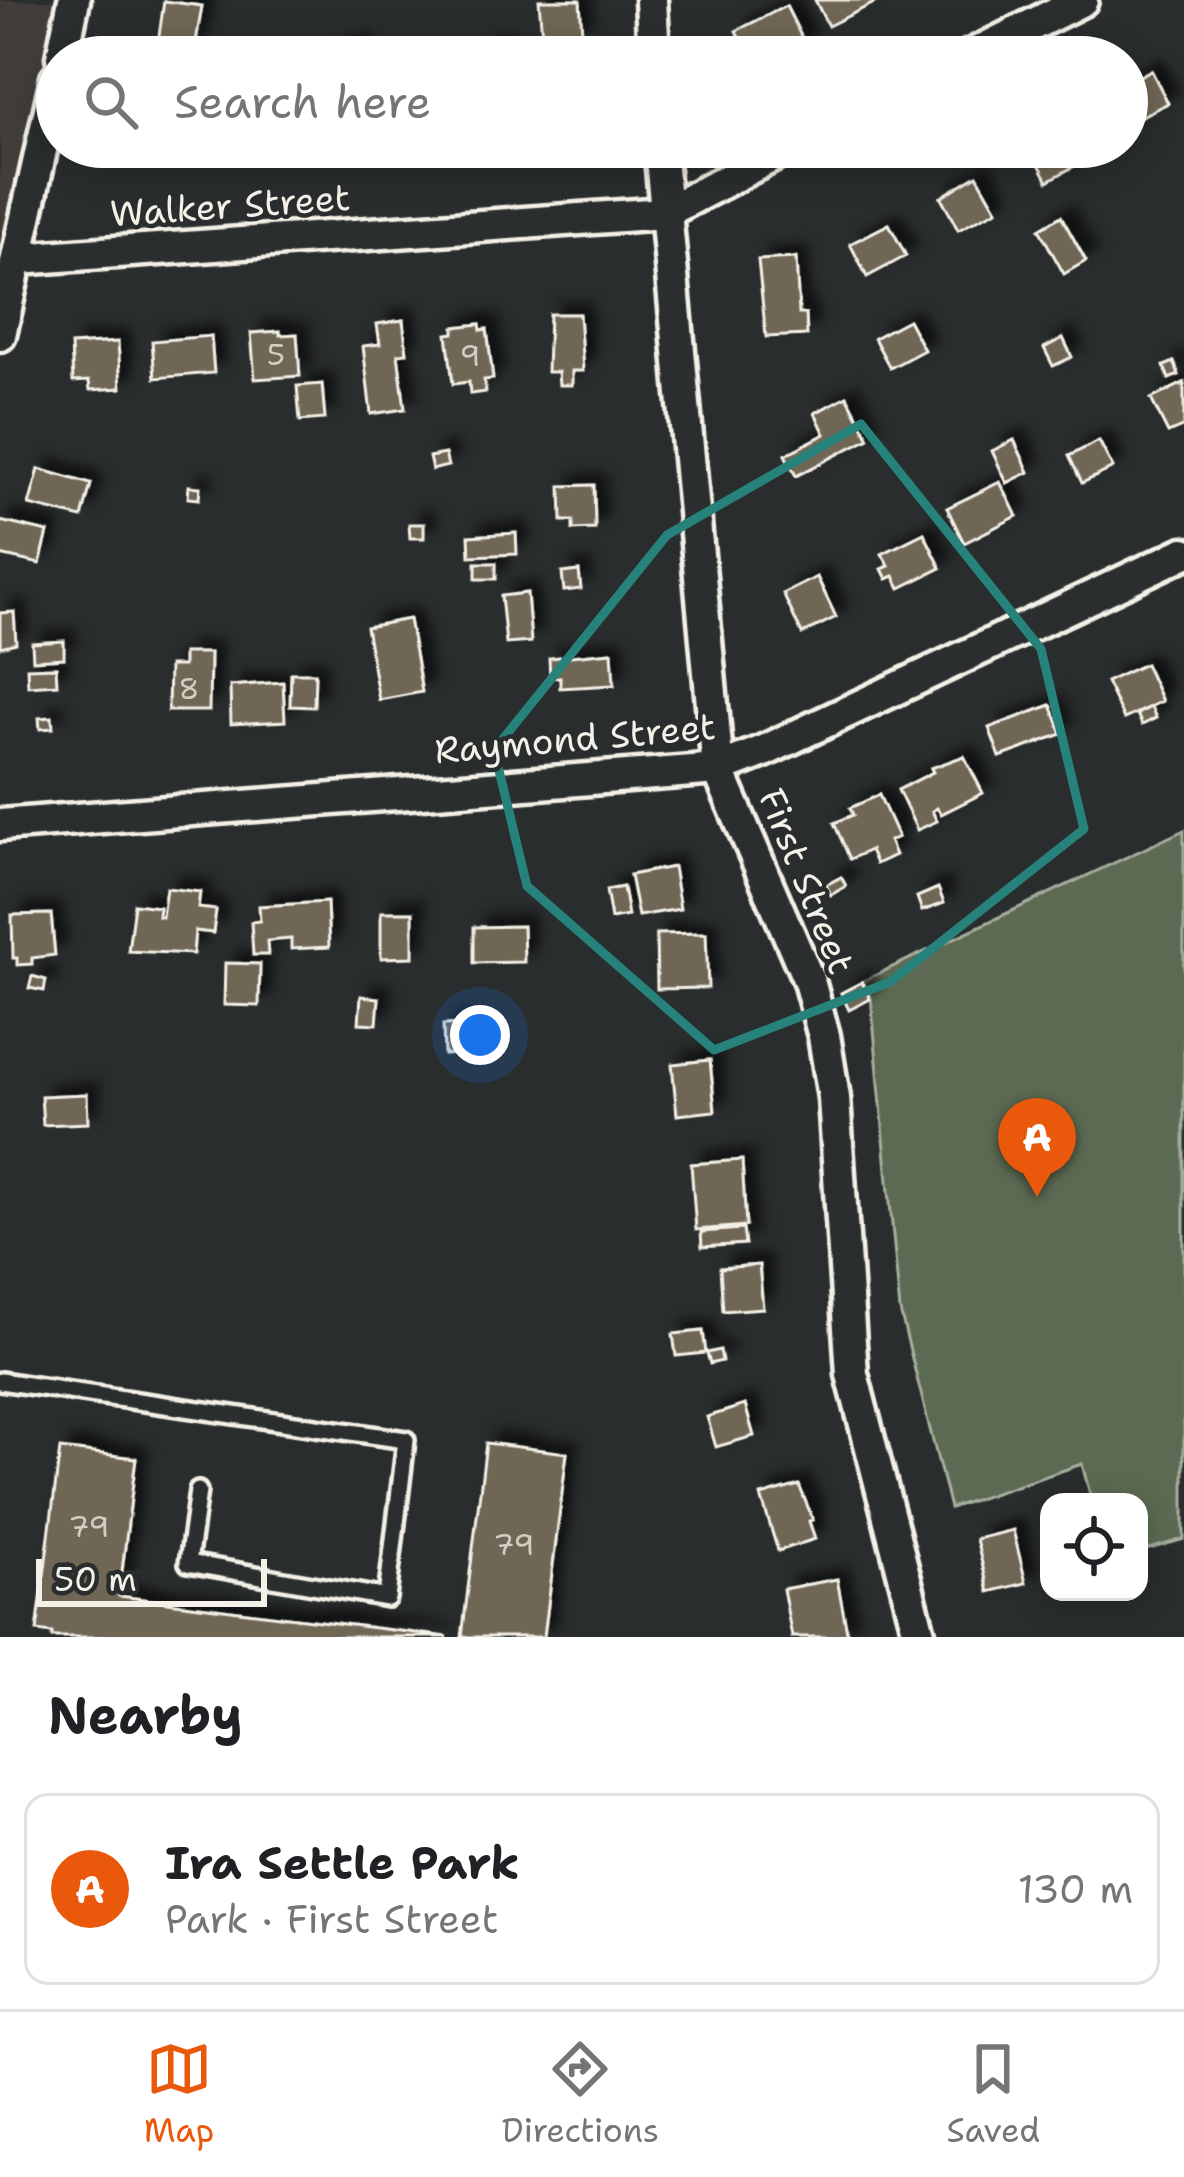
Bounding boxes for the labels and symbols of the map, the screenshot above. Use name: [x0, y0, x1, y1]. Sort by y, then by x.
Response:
street label: Walker Street: [108, 173, 352, 238]
house number: 5: [267, 334, 285, 375]
house number: 9: [460, 335, 481, 376]
house number: 8: [179, 668, 200, 709]
street label: Raymond Street: [433, 702, 718, 775]
street label: First Street: [747, 781, 866, 981]
your location: [450, 1005, 510, 1065]
pin: A: [998, 1098, 1076, 1197]
house number: 79: [69, 1506, 109, 1547]
house number: 79: [494, 1524, 534, 1565]
scale bar: [36, 1553, 267, 1606]

